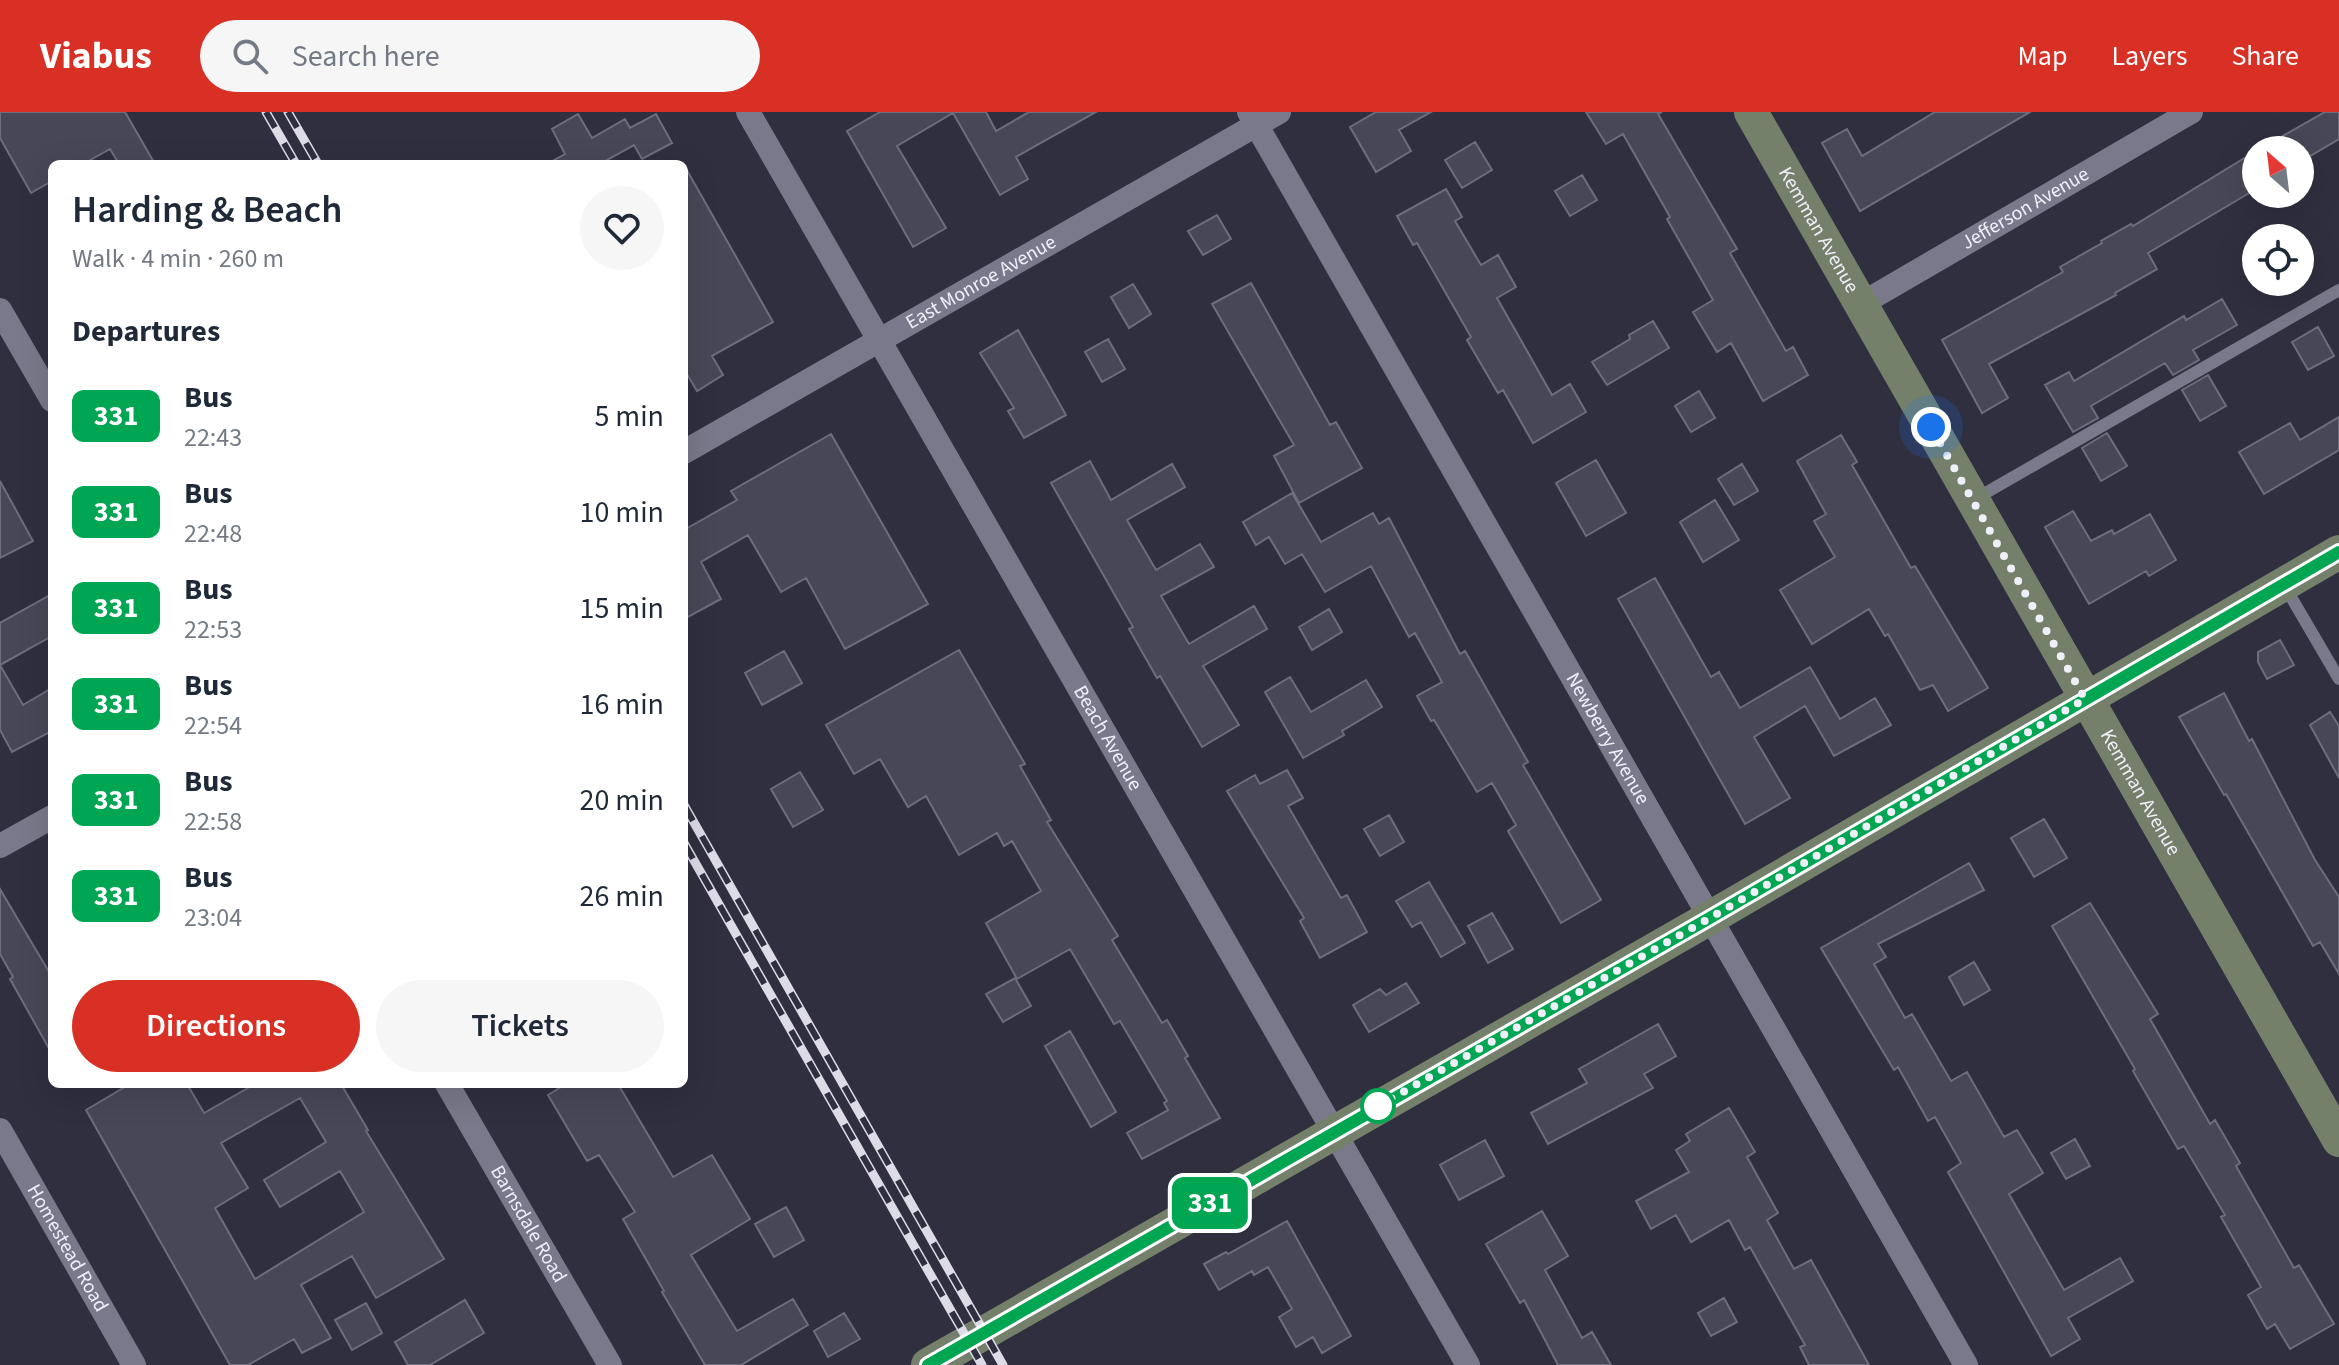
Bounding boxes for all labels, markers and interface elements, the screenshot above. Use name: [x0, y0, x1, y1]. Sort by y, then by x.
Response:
search box: [200, 20, 760, 92]
text: Viabus: [40, 29, 152, 83]
icon: search: [228, 34, 272, 78]
text: Search here: [292, 35, 440, 78]
text: Map: [2017, 36, 2067, 76]
text: Layers: [2111, 36, 2187, 76]
text: Share: [2231, 36, 2299, 76]
north arrow: [2242, 136, 2314, 208]
map controls: [2242, 136, 2314, 296]
street label: Jefferson Avenue: [1956, 160, 2094, 257]
street label: Kemman Avenue: [1771, 162, 1866, 298]
text: Harding & Beach: [72, 183, 342, 237]
button: heart: [580, 186, 664, 270]
button: locate: [2242, 224, 2314, 296]
street label: East Monroe Avenue: [901, 228, 1061, 336]
text: Walk · 4 min · 260 m: [72, 240, 284, 277]
text: Departures: [72, 310, 220, 353]
text: Bus: [184, 376, 232, 419]
text: 5 min: [594, 395, 664, 438]
text: 331: [94, 396, 138, 436]
your location: [1911, 407, 1951, 447]
text: 22:43: [184, 419, 242, 456]
text: Bus: [184, 472, 232, 515]
text: 10 min: [580, 491, 664, 534]
text: 331: [94, 492, 138, 532]
text: 22:48: [184, 515, 242, 552]
text: Bus: [184, 568, 232, 611]
text: 15 min: [580, 587, 664, 630]
text: 331: [94, 588, 138, 628]
text: 22:53: [184, 611, 242, 648]
text: Bus: [184, 664, 232, 707]
street label: Newberry Avenue: [1559, 668, 1656, 810]
street label: Beach Avenue: [1066, 680, 1149, 796]
text: 16 min: [580, 683, 664, 726]
text: 331: [94, 684, 138, 724]
text: 22:54: [184, 707, 242, 744]
street label: Kemman Avenue: [2093, 724, 2188, 861]
text: Bus: [184, 760, 232, 803]
text: 20 min: [580, 779, 664, 822]
text: 331: [94, 780, 138, 820]
text: 22:58: [184, 803, 242, 840]
text: Bus: [184, 856, 232, 899]
text: 26 min: [580, 875, 664, 918]
text: 331: [94, 876, 138, 916]
text: 23:04: [184, 899, 242, 936]
button: Directions: [72, 980, 360, 1072]
button: Tickets: [376, 980, 664, 1072]
unlabelled marker: [1361, 1089, 1395, 1123]
street label: Barnsdale Road: [483, 1160, 573, 1288]
line badge: 331: [1164, 1177, 1256, 1229]
street label: Homestead Road: [20, 1179, 115, 1317]
text: 331: [1188, 1183, 1232, 1223]

